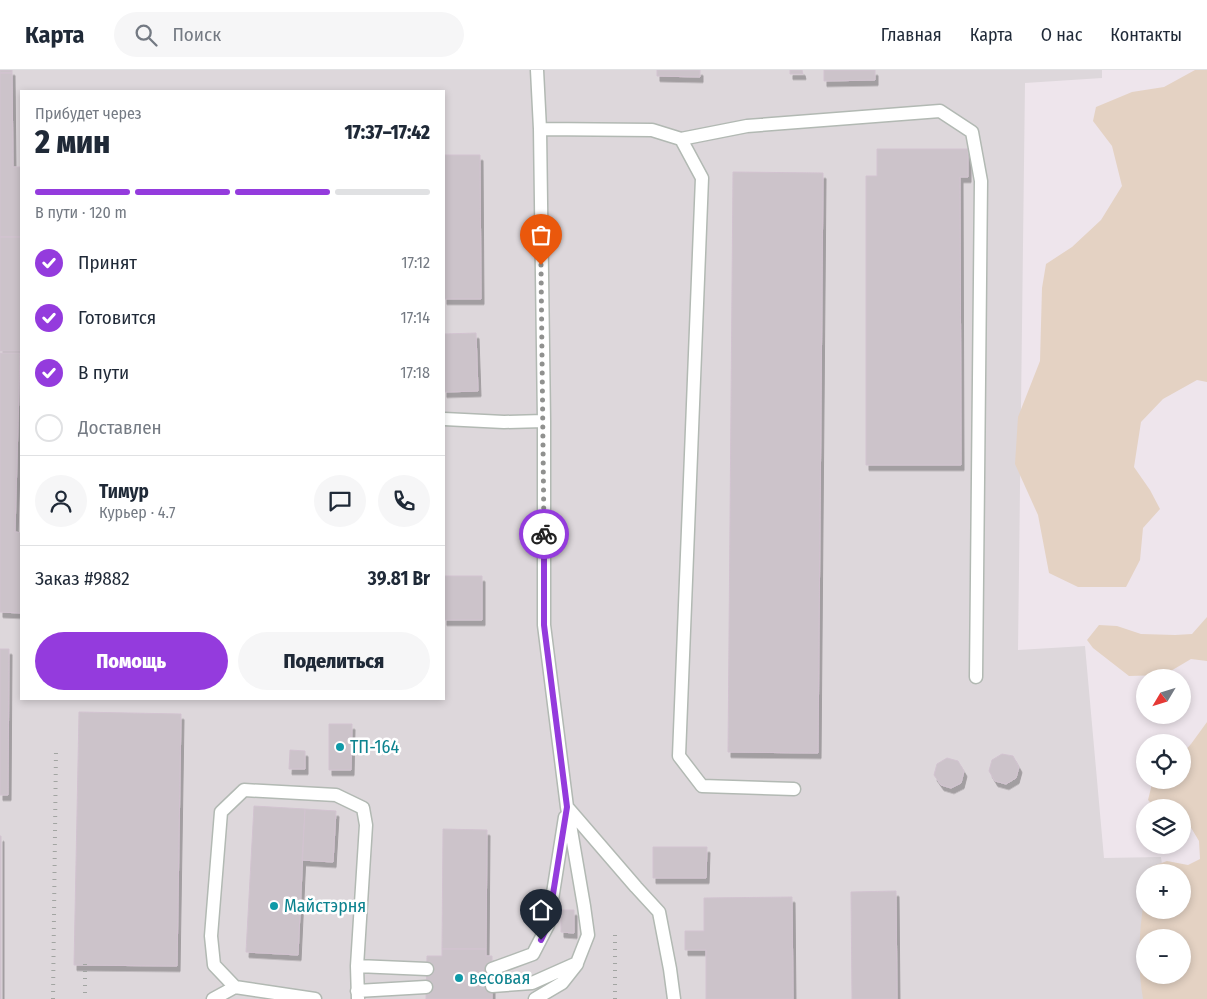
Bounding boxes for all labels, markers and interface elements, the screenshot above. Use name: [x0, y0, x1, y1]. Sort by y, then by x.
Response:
search box: [114, 12, 464, 57]
text: Карта: [25, 21, 84, 49]
icon: search: [132, 21, 160, 49]
text: Поиск: [172, 23, 221, 46]
text: Главная: [881, 24, 942, 46]
text: Карта: [970, 24, 1013, 46]
text: О нас: [1041, 24, 1082, 46]
text: Контакты: [1110, 24, 1182, 46]
text: Прибудет через: [35, 104, 142, 123]
text: 17:37–17:42: [344, 121, 430, 144]
text: 2 мин: [35, 123, 110, 161]
text: В пути · 120 m: [35, 203, 127, 222]
pin: [520, 214, 562, 265]
icon: bag: [527, 221, 555, 249]
icon: check: [35, 249, 63, 277]
text: Принят: [78, 251, 137, 274]
text: 17:12: [401, 253, 430, 272]
icon: check: [35, 304, 63, 332]
text: Готовится: [78, 306, 156, 329]
text: 17:14: [401, 308, 430, 327]
icon: check: [35, 359, 63, 387]
text: В пути: [78, 361, 129, 384]
text: 17:18: [400, 363, 430, 382]
text: Доставлен: [78, 416, 162, 439]
button: person: [35, 475, 87, 527]
button: chat: [314, 475, 366, 527]
button: phone: [378, 475, 430, 527]
text: Тимур: [99, 480, 149, 503]
text: Курьер · 4.7: [99, 503, 175, 522]
courier: [519, 509, 569, 559]
icon: bike: [530, 520, 558, 548]
text: Заказ #9882: [35, 567, 130, 590]
text: 39.81 Br: [368, 567, 430, 590]
button: Помощь: [35, 632, 228, 690]
button: Поделиться: [238, 632, 430, 690]
north arrow: [1136, 669, 1191, 724]
map controls: [1136, 669, 1191, 984]
button: locate: [1136, 734, 1191, 789]
place label: ТП-164: [350, 736, 400, 758]
marker: ТП-164: [334, 741, 346, 753]
button: layers: [1136, 799, 1191, 854]
button: +: [1136, 864, 1191, 919]
pin: [520, 889, 562, 940]
place label: Майстэрня: [284, 895, 366, 917]
icon: home: [527, 896, 555, 924]
marker: Майстэрня: [268, 900, 280, 912]
button: −: [1136, 929, 1191, 984]
place label: весовая: [469, 967, 530, 989]
marker: весовая: [453, 972, 465, 984]

